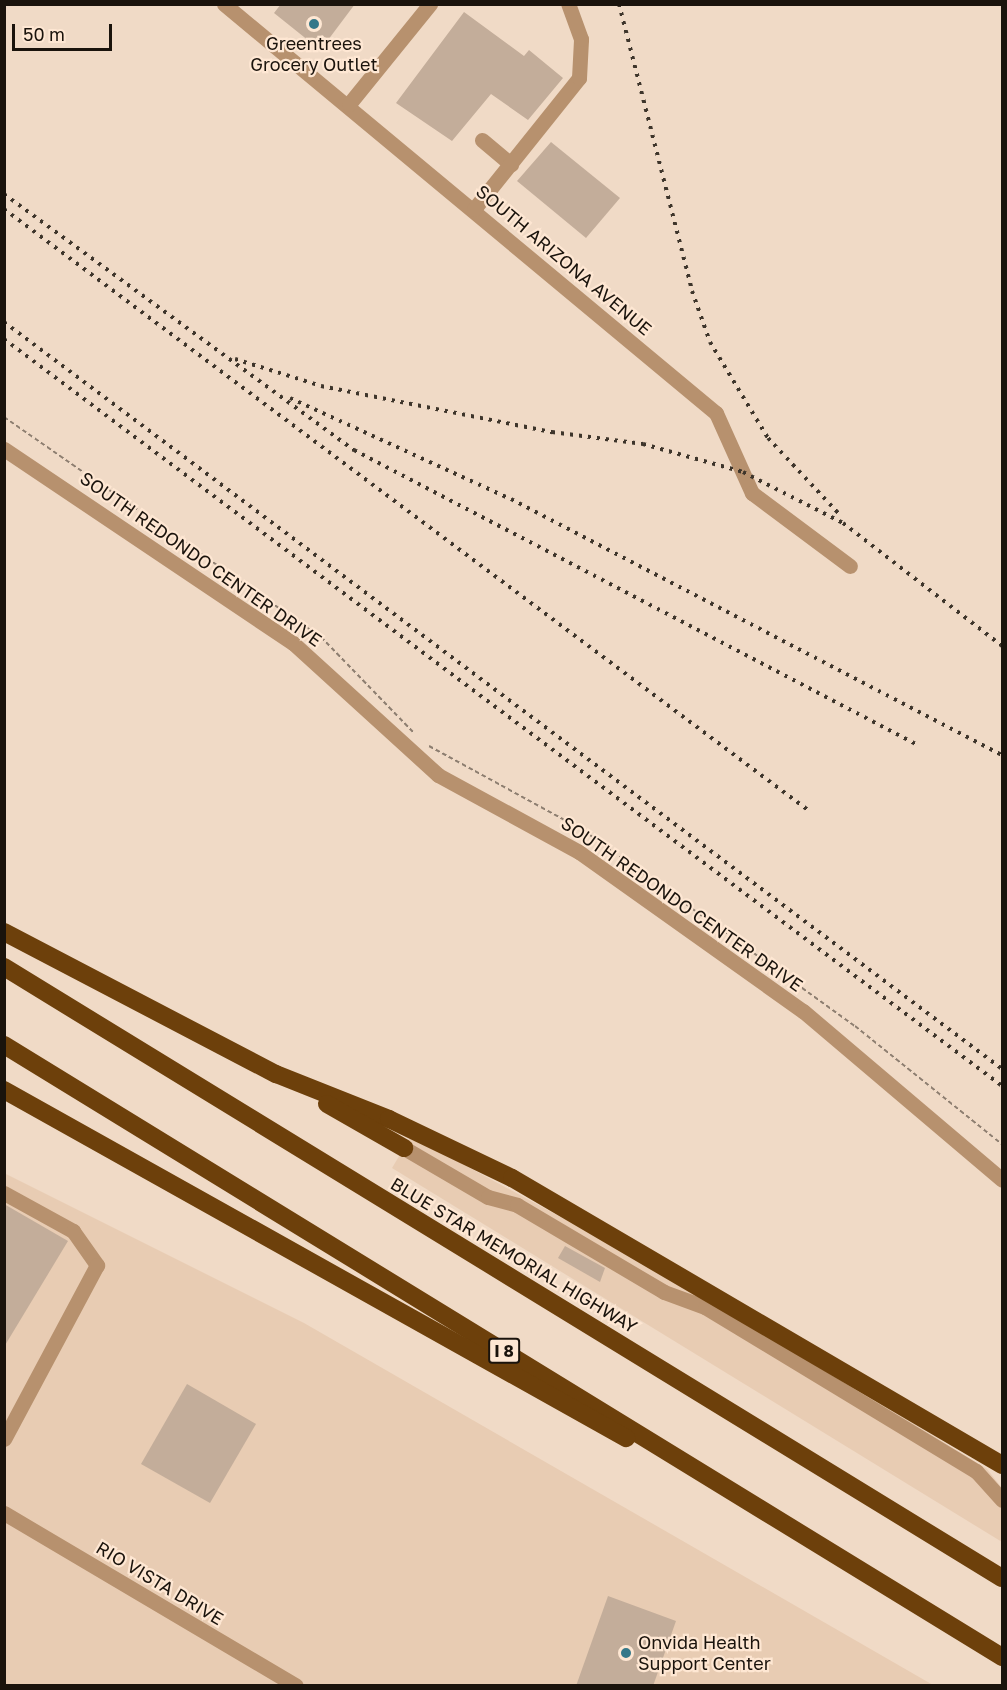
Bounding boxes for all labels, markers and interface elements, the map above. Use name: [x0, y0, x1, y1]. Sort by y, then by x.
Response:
scale bar: [15, 12, 116, 50]
marker: Greentrees Grocery Outlet: [307, 17, 321, 31]
text: 50 m: [23, 23, 65, 45]
place label: Greentrees Grocery Outlet: [250, 33, 378, 76]
street label: SOUTH ARIZONA AVENUE: [472, 180, 656, 340]
street label: SOUTH REDONDO CENTER DRIVE: [76, 467, 326, 651]
street label: SOUTH REDONDO CENTER DRIVE: [557, 812, 807, 996]
street label: BLUE STAR MEMORIAL HIGHWAY: [387, 1173, 641, 1337]
road number: I 8: [488, 1338, 520, 1364]
street label: RIO VISTA DRIVE: [92, 1537, 228, 1629]
place label: Onvida Health Support Center: [638, 1632, 771, 1674]
marker: Onvida Health Support Center: [619, 1646, 633, 1660]

